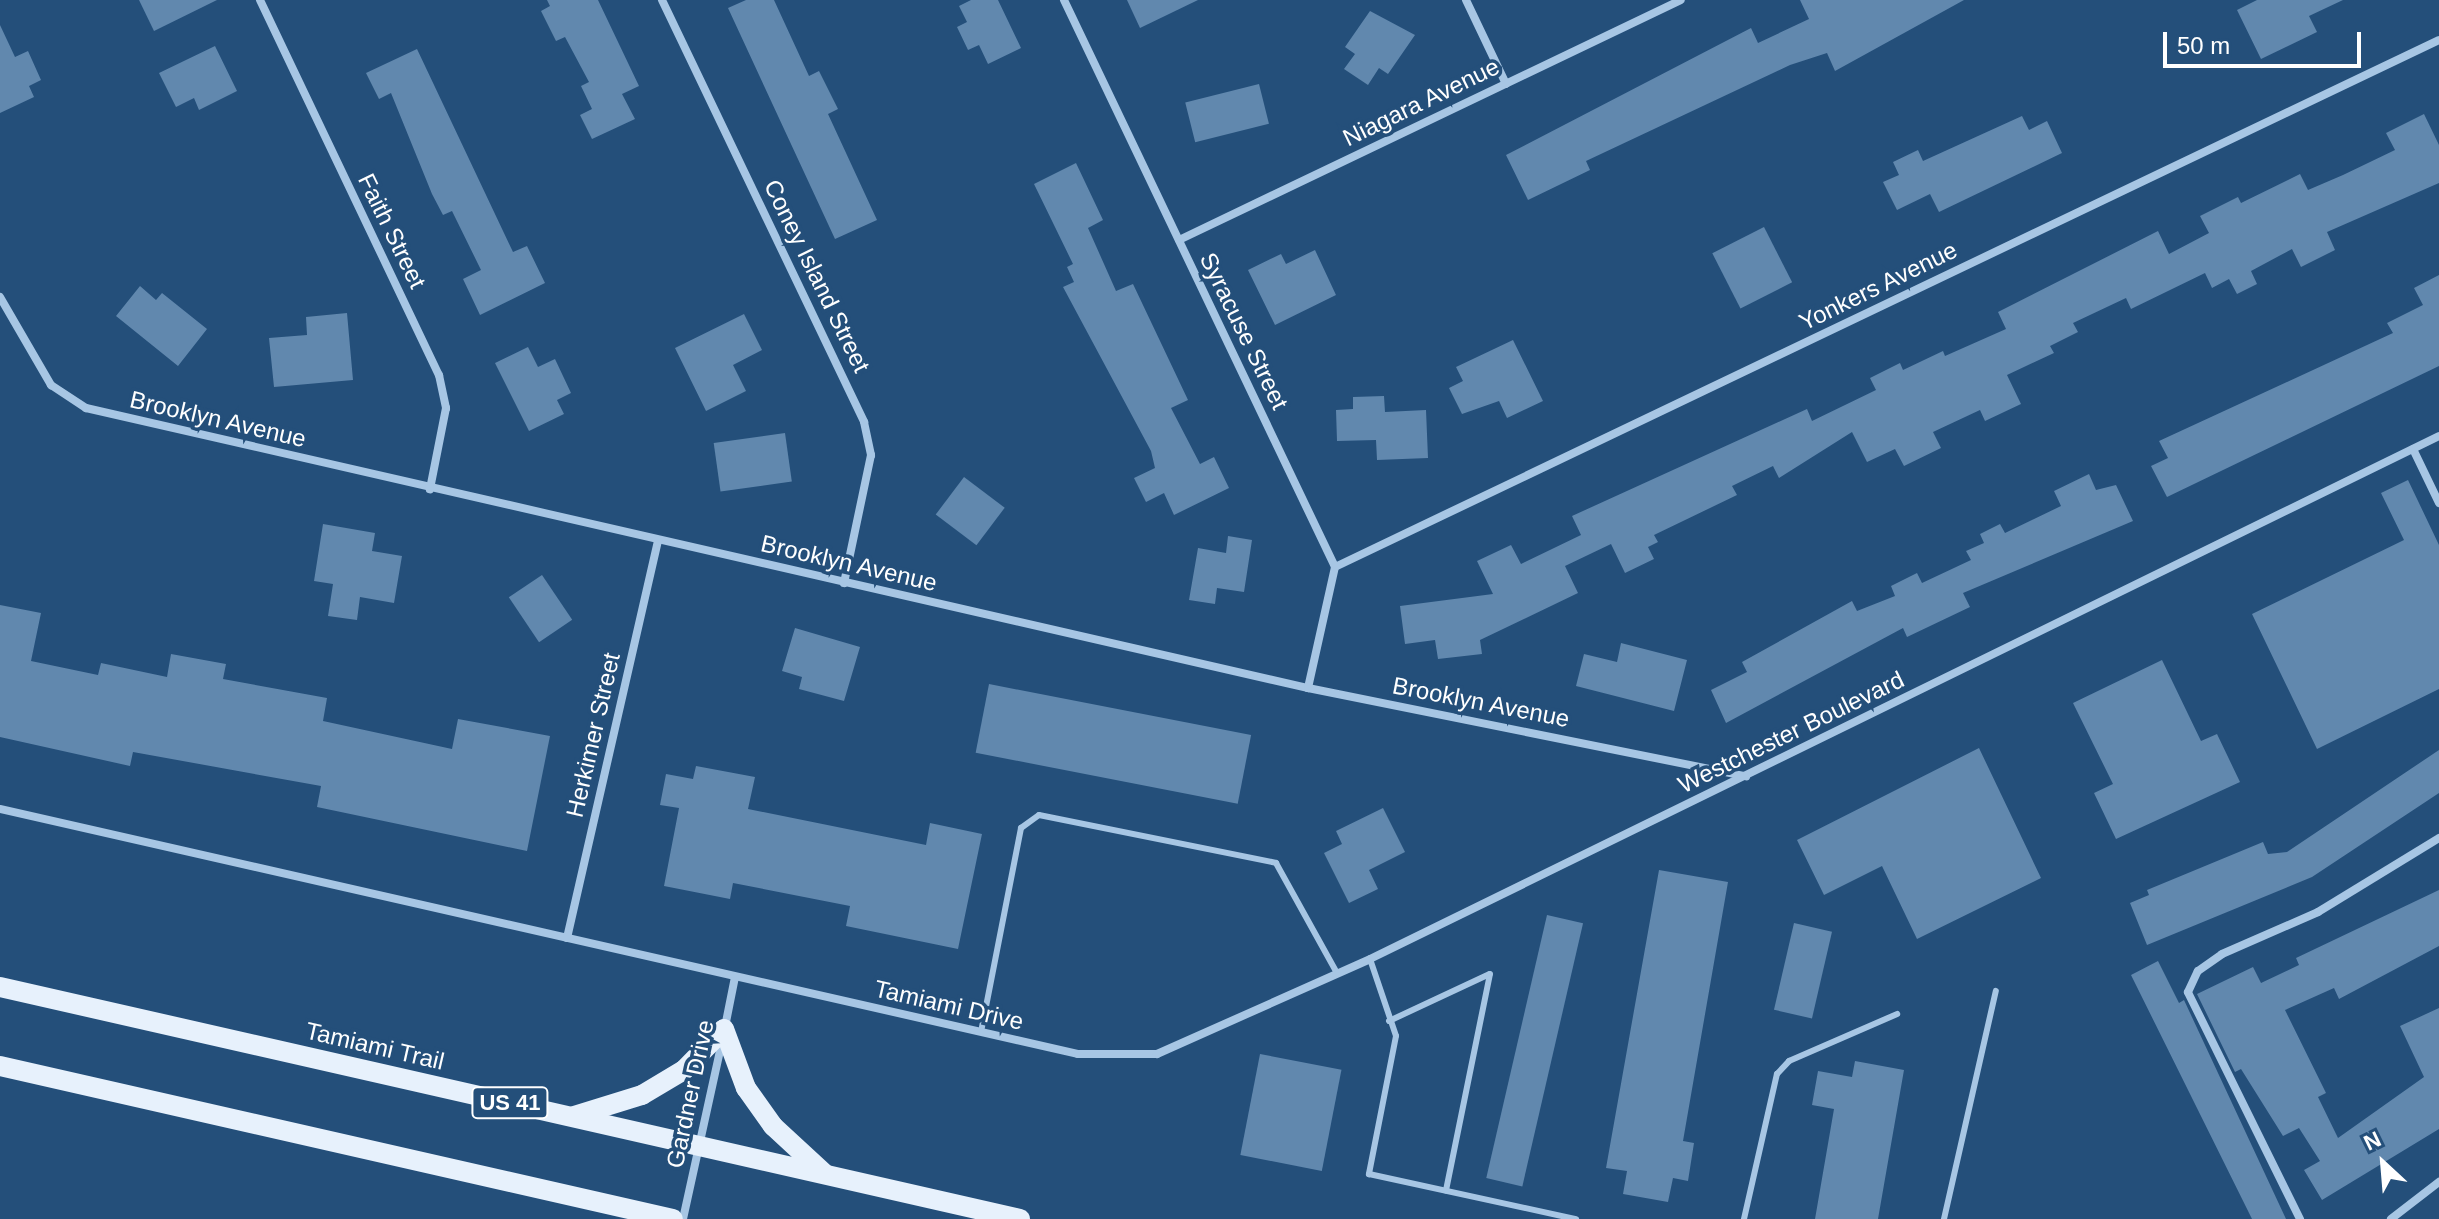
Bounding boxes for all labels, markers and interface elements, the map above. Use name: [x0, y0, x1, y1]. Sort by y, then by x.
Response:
scale bar: [2167, 16, 2365, 66]
text: 50 m: [2177, 32, 2230, 59]
street label: Niagara Avenue: [1338, 51, 1504, 153]
street label: Faith Street: [352, 169, 432, 293]
street label: Coney Island Street: [758, 175, 876, 377]
street label: Yonkers Avenue: [1794, 235, 1962, 337]
street label: Syracuse Street: [1194, 248, 1294, 414]
street label: Brooklyn Avenue: [127, 385, 309, 453]
street label: Brooklyn Avenue: [758, 529, 940, 597]
street label: Herkimer Street: [560, 650, 626, 820]
street label: Westchester Boulevard: [1673, 665, 1909, 799]
street label: Brooklyn Avenue: [1389, 671, 1573, 733]
street label: Tamiami Drive: [872, 974, 1026, 1036]
street label: Tamiami Trail: [303, 1016, 447, 1076]
street label: Gardner Drive: [660, 1017, 720, 1171]
road number: US 41: [470, 1085, 550, 1121]
north arrow: [2343, 1123, 2423, 1203]
text: N: [2360, 1126, 2385, 1156]

